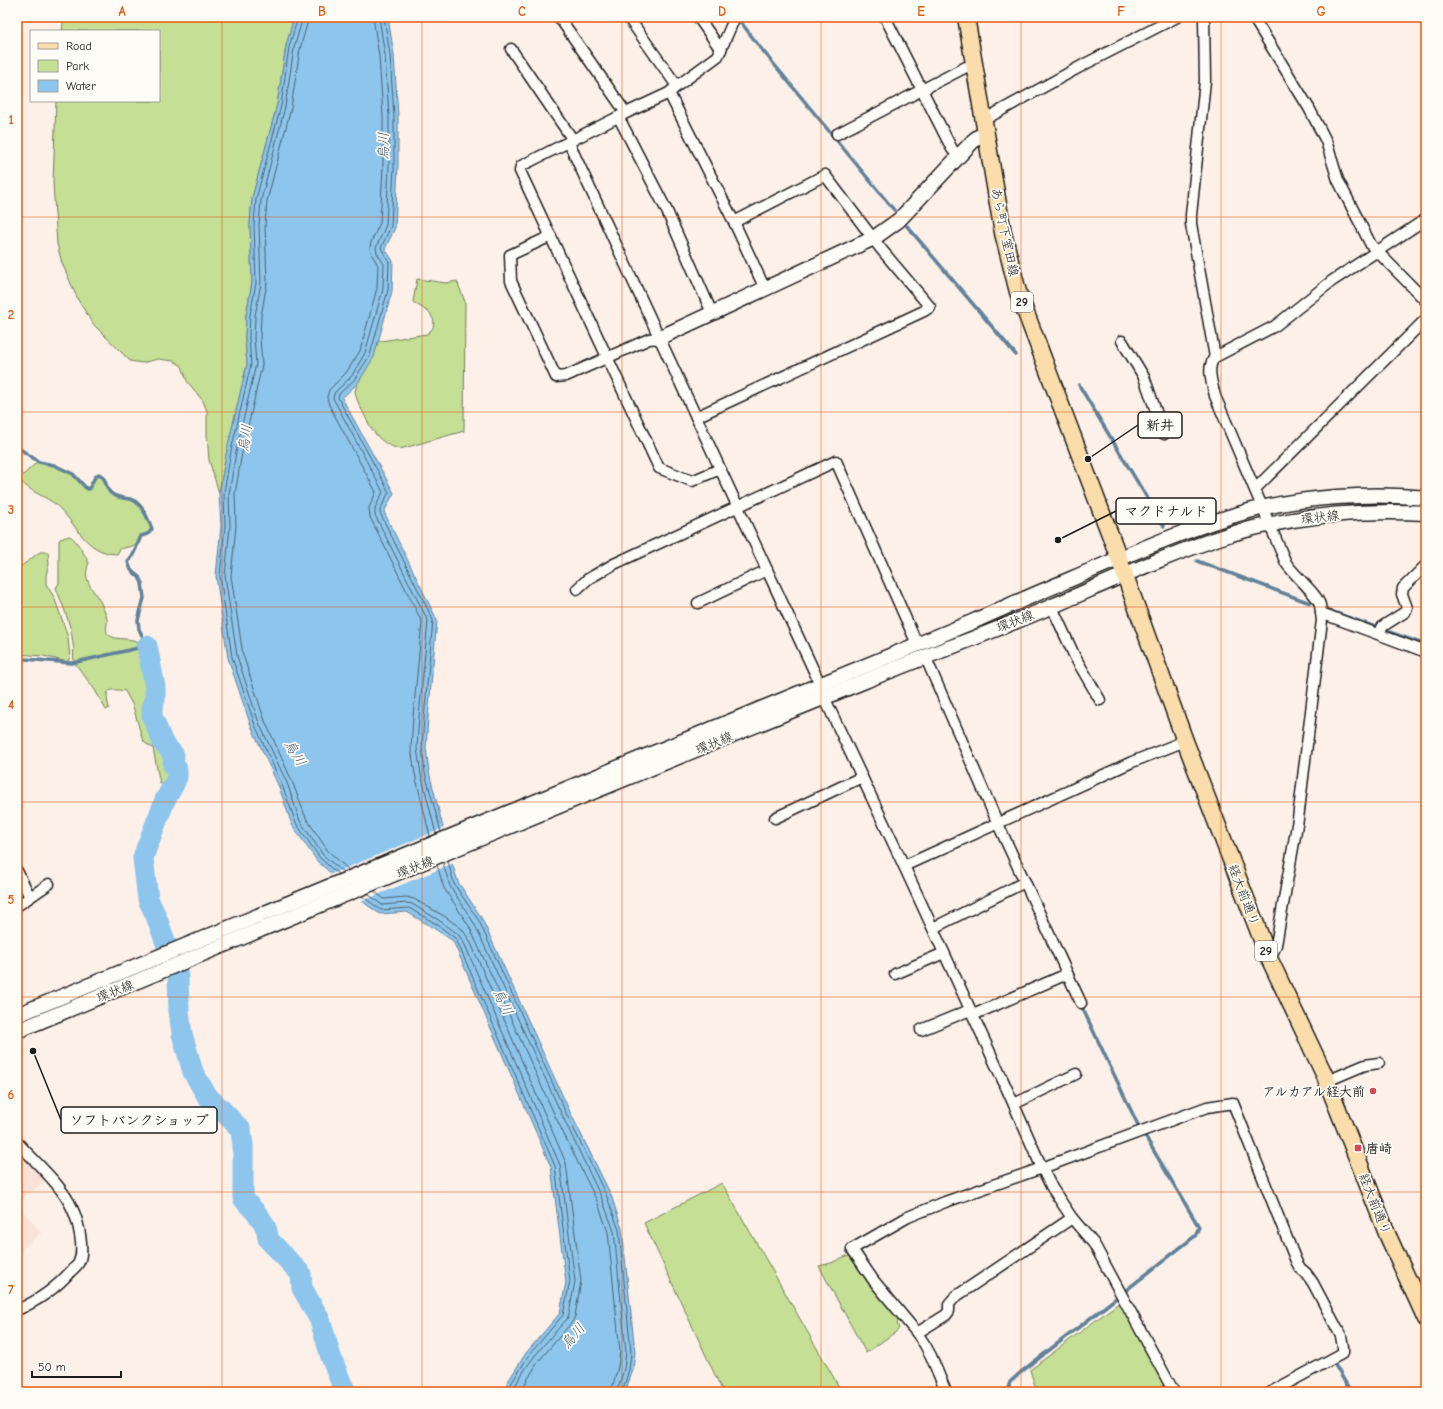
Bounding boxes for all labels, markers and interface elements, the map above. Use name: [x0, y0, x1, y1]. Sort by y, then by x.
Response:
text: A: [118, 4, 126, 19]
text: B: [318, 4, 326, 19]
text: C: [518, 4, 526, 19]
text: D: [718, 4, 726, 19]
text: E: [917, 4, 925, 19]
text: F: [1117, 4, 1125, 19]
text: G: [1316, 4, 1326, 19]
legend: [30, 30, 160, 102]
text: Road: [66, 39, 92, 53]
text: Park: [66, 59, 89, 73]
text: Water: [66, 79, 96, 93]
text: 1: [8, 112, 14, 127]
water label: 烏川: [375, 132, 392, 160]
street label: あら町下室田線: [988, 186, 1022, 279]
road number: 29: [1011, 292, 1033, 312]
text: 2: [8, 307, 14, 322]
callout: 新井: [1138, 412, 1182, 438]
text: 新井: [1146, 417, 1174, 434]
water label: 烏川: [235, 423, 255, 453]
callout: マクドナルド: [1116, 498, 1216, 524]
text: 3: [8, 502, 14, 517]
text: マクドナルド: [1124, 503, 1208, 520]
street label: 環状線: [1300, 507, 1341, 527]
street label: 環状線: [994, 607, 1037, 635]
text: 4: [8, 697, 14, 712]
street label: 環状線: [693, 728, 736, 758]
water label: 烏川: [281, 737, 309, 769]
street label: 環状線: [394, 852, 437, 881]
street label: 経大前通り: [1225, 862, 1263, 928]
text: 5: [8, 892, 15, 907]
road number: 29: [1255, 941, 1277, 961]
street label: 環状線: [94, 976, 137, 1005]
water label: 烏川: [489, 986, 517, 1018]
place label: アルカアル経大前: [1263, 1084, 1365, 1099]
marker: アルカアル経大前: [1368, 1086, 1378, 1096]
text: 6: [8, 1087, 15, 1102]
callout: ソフトバンクショップ: [61, 1107, 217, 1133]
text: ソフトバンクショップ: [70, 1112, 208, 1129]
place label: 唐崎: [1366, 1141, 1392, 1156]
marker: 唐崎: [1353, 1143, 1363, 1153]
street label: 経大前通り: [1356, 1171, 1394, 1237]
text: 7: [8, 1282, 14, 1297]
water label: 烏川: [557, 1320, 589, 1352]
scale bar: [32, 1353, 121, 1379]
text: 50 m: [38, 1360, 66, 1374]

